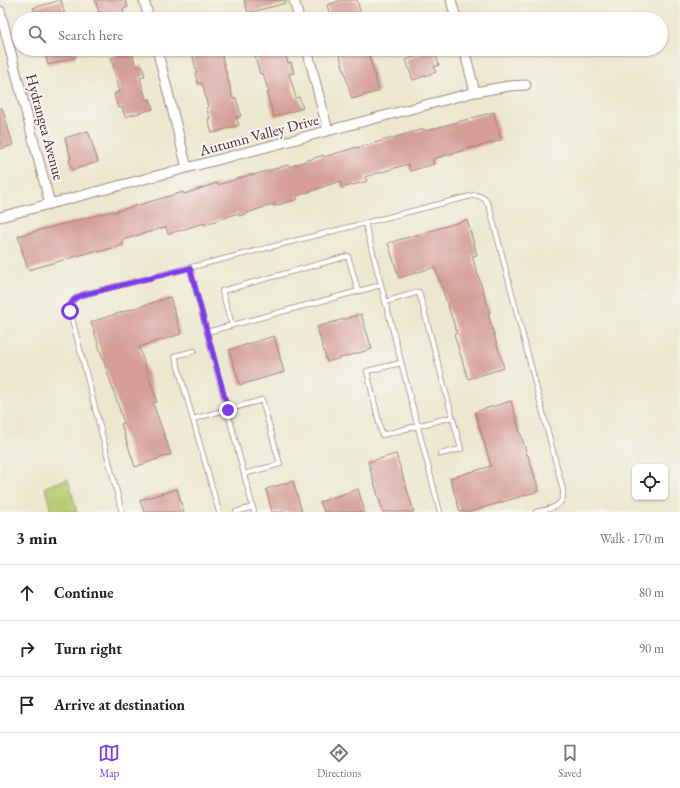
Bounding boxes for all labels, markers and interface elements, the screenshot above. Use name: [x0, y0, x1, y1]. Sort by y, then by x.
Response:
search box: [12, 12, 668, 56]
icon: search: [26, 23, 48, 45]
text: Search here: [58, 25, 123, 44]
street label: Hydrangea Avenue: [22, 72, 69, 182]
street label: Autumn Valley Drive: [196, 109, 321, 160]
route start: [61, 302, 79, 320]
route end: [219, 401, 237, 419]
map controls: [632, 464, 668, 500]
button: locate: [632, 464, 668, 500]
text: 3 min: [16, 527, 57, 549]
text: Walk · 170 m: [600, 530, 664, 547]
icon: ahead: [16, 582, 38, 604]
text: Continue: [54, 583, 114, 602]
text: 80 m: [639, 584, 664, 601]
icon: right: [16, 638, 38, 660]
text: Turn right: [54, 639, 122, 658]
text: 90 m: [639, 640, 664, 657]
icon: arrive: [16, 694, 38, 716]
text: Arrive at destination: [54, 695, 185, 714]
tab: Map: [98, 742, 120, 780]
tab: Directions: [317, 742, 361, 780]
tab: Saved: [558, 742, 582, 780]

